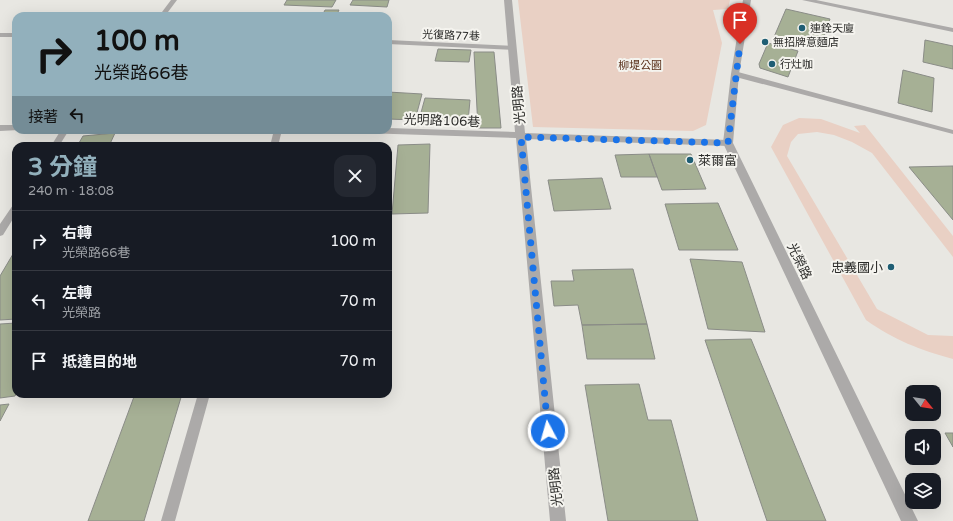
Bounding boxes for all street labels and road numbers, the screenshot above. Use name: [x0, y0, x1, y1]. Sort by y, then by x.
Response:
street label: 光復路77巷: [422, 28, 480, 43]
street label: 光明路: [509, 85, 529, 125]
street label: 光明路106巷: [403, 112, 480, 130]
street label: 光榮路: [783, 240, 815, 282]
street label: 光明路: [546, 467, 566, 507]

